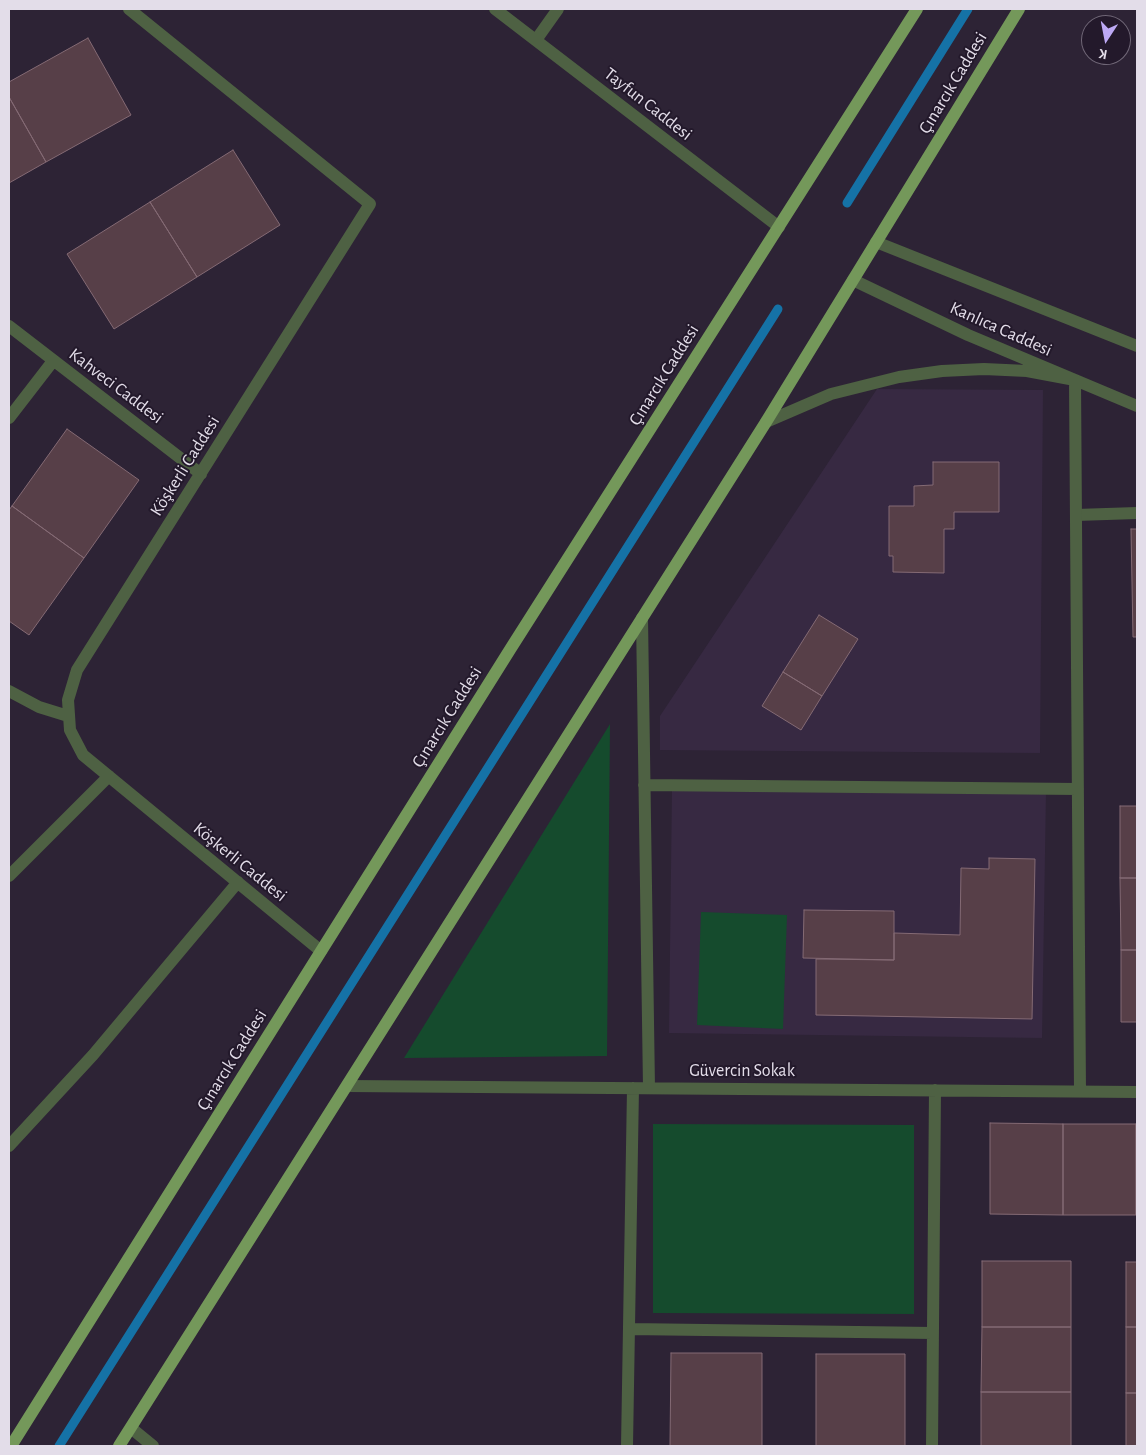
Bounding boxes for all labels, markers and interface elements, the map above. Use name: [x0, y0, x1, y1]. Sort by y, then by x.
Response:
north arrow: [1081, 15, 1131, 65]
street label: Çınarcık Caddesi: [914, 28, 992, 138]
text: K: [1098, 46, 1109, 61]
street label: Tayfun Caddesi: [600, 63, 696, 145]
street label: Kanlıca Caddesi: [947, 297, 1055, 361]
street label: Çınarcık Caddesi: [624, 321, 704, 429]
street label: Kahveci Caddesi: [65, 344, 167, 428]
street label: Köşkerli Caddesi: [146, 412, 224, 520]
street label: Çınarcık Caddesi: [407, 663, 487, 771]
street label: Köşkerli Caddesi: [189, 818, 291, 906]
street label: Çınarcık Caddesi: [192, 1006, 272, 1114]
street label: Güvercin Sokak: [689, 1060, 795, 1082]

